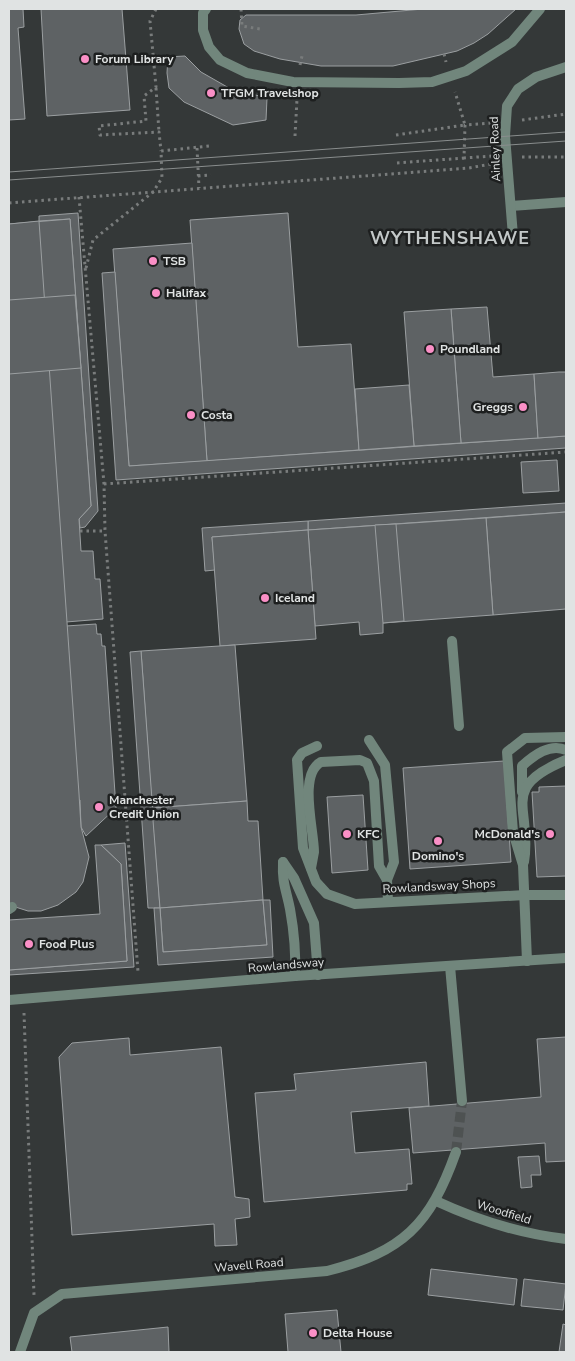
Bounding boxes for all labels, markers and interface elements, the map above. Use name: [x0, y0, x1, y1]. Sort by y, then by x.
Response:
place label: Forum Library: [95, 51, 174, 67]
marker: Forum Library: [79, 53, 91, 65]
place label: TFGM Travelshop: [221, 85, 319, 101]
marker: TFGM Travelshop: [205, 87, 217, 99]
street label: Ainley Road: [486, 116, 504, 182]
district label: WYTHENSHAWE: [370, 226, 530, 250]
place label: TSB: [163, 253, 186, 269]
marker: TSB: [147, 255, 159, 267]
place label: Halifax: [166, 285, 207, 301]
marker: Halifax: [150, 287, 162, 299]
place label: Poundland: [440, 341, 500, 357]
marker: Poundland: [424, 343, 436, 355]
place label: Greggs: [473, 399, 513, 415]
marker: Greggs: [517, 401, 529, 413]
place label: Costa: [201, 407, 233, 423]
marker: Costa: [185, 409, 197, 421]
place label: Iceland: [275, 590, 315, 606]
marker: Iceland: [259, 592, 271, 604]
place label: Manchester Credit Union: [109, 792, 179, 822]
marker: Manchester Credit Union: [93, 801, 105, 813]
place label: KFC: [357, 826, 380, 842]
place label: McDonald's: [475, 826, 540, 842]
marker: KFC: [341, 828, 353, 840]
marker: McDonald's: [544, 828, 556, 840]
marker: Domino's: [432, 835, 444, 847]
place label: Domino's: [412, 848, 464, 864]
street label: Rowlandsway Shops: [382, 875, 496, 897]
place label: Food Plus: [39, 936, 94, 952]
marker: Food Plus: [23, 938, 35, 950]
street label: Rowlandsway: [247, 954, 326, 976]
street label: Woodfield: [475, 1196, 533, 1228]
street label: Wavell Road: [214, 1254, 284, 1276]
place label: Delta House: [323, 1325, 393, 1341]
marker: Delta House: [307, 1327, 319, 1339]

